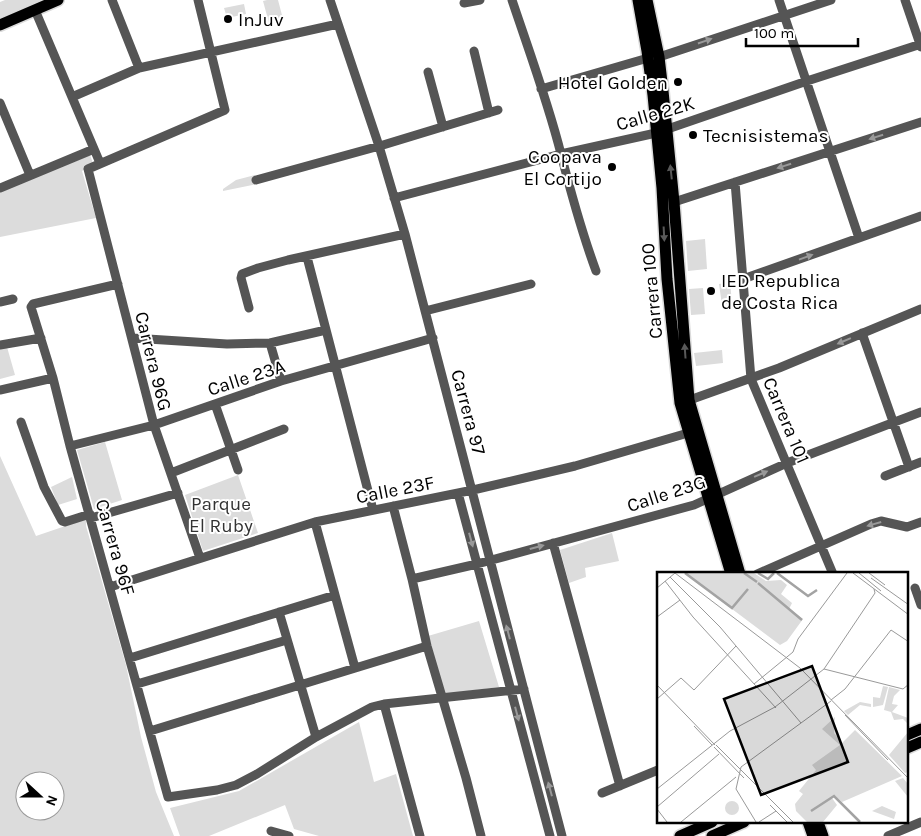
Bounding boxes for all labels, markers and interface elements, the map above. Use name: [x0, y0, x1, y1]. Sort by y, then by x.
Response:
place label: InJuv: [238, 9, 284, 31]
marker: InJuv: [222, 13, 234, 25]
scale bar: [746, 15, 858, 47]
text: 100 m: [754, 24, 794, 42]
one-way arrow: [697, 37, 712, 44]
place label: Hotel Golden: [558, 72, 668, 94]
marker: Hotel Golden: [672, 76, 684, 88]
street label: Calle 22K: [614, 92, 697, 136]
place label: Tecnisistemas: [703, 125, 829, 147]
marker: Tecnisistemas: [687, 129, 699, 141]
one-way arrow: [868, 133, 883, 141]
place label: Coopava El Cortijo: [523, 146, 602, 190]
marker: Coopava El Cortijo: [606, 161, 618, 173]
one-way arrow: [776, 163, 791, 171]
one-way arrow: [667, 164, 675, 180]
one-way arrow: [661, 226, 669, 242]
street label: Carrera 100: [637, 242, 667, 340]
one-way arrow: [798, 253, 813, 260]
place label: IED Republica de Costa Rica: [721, 270, 841, 314]
marker: IED Republica de Costa Rica: [705, 285, 717, 297]
street label: Carrera 96G: [130, 309, 176, 413]
one-way arrow: [836, 337, 851, 345]
one-way arrow: [681, 343, 689, 359]
street label: Calle 23A: [205, 355, 288, 401]
street label: Carrera 97: [446, 367, 490, 457]
street label: Carrera 101: [758, 374, 814, 467]
one-way arrow: [754, 470, 769, 478]
street label: Calle 23G: [624, 471, 708, 517]
street label: Calle 23F: [354, 472, 436, 508]
park label: Parque El Ruby: [189, 493, 253, 537]
street label: Carrera 96F: [91, 497, 139, 598]
one-way arrow: [866, 521, 881, 529]
one-way arrow: [467, 533, 475, 548]
one-way arrow: [529, 543, 544, 551]
inset map: [657, 572, 908, 824]
one-way arrow: [504, 624, 512, 639]
one-way arrow: [514, 707, 522, 722]
north arrow: [15, 771, 65, 821]
one-way arrow: [546, 781, 554, 796]
text: N: [42, 793, 61, 808]

